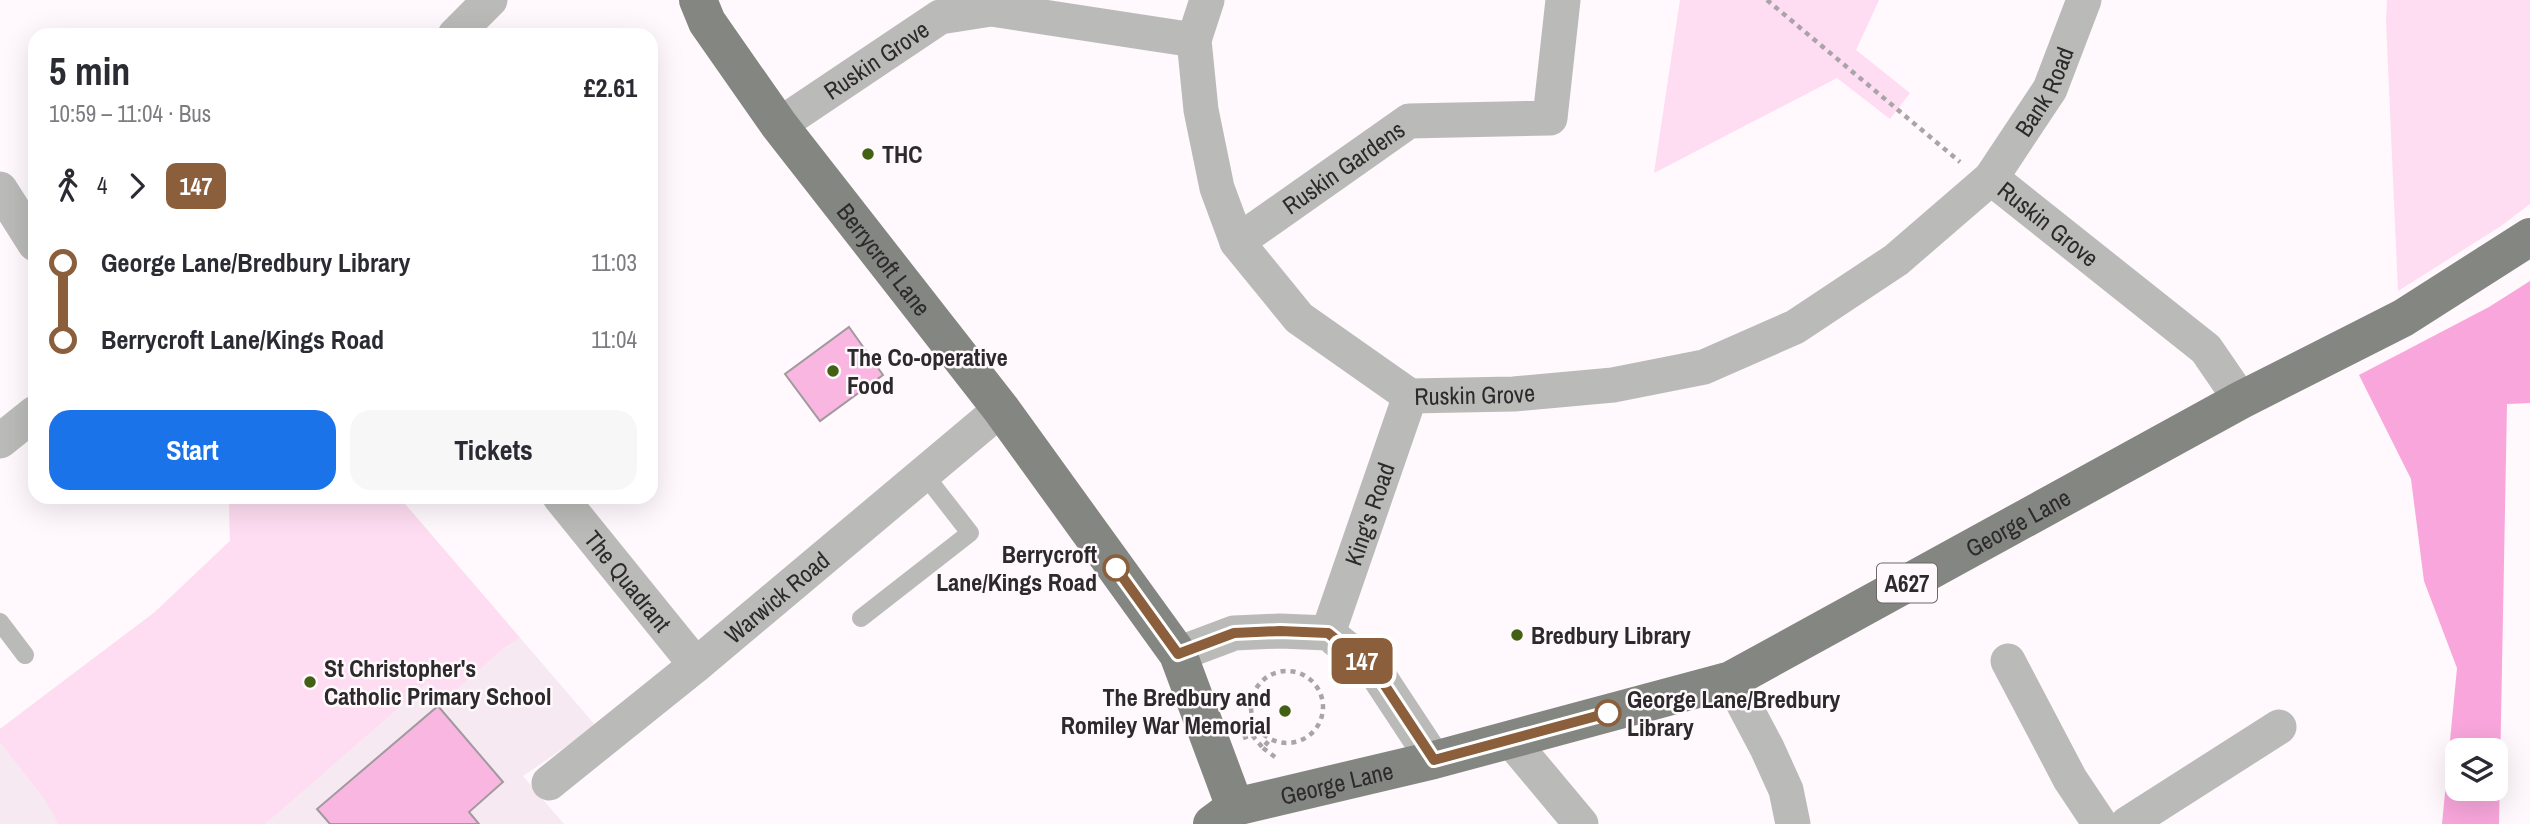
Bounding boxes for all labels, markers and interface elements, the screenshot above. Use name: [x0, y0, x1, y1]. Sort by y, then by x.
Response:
street label: Ruskin Grove: [817, 13, 935, 107]
street label: Bank Road: [2007, 42, 2081, 142]
text: 5 min: [49, 46, 130, 97]
text: £2.61: [584, 70, 637, 105]
text: 10:59 – 11:04 · Bus: [49, 98, 211, 129]
street label: Ruskin Gardens: [1276, 113, 1411, 221]
place label: THC: [882, 138, 922, 170]
marker: THC: [860, 146, 876, 162]
icon: walk: [49, 167, 87, 205]
icon: forward: [118, 167, 156, 205]
text: 4: [97, 170, 108, 201]
text: 147: [180, 170, 212, 202]
street label: Ruskin Grove: [1991, 174, 2105, 274]
street label: Berrycroft Lane: [830, 196, 938, 322]
text: George Lane/Bredbury Library: [101, 245, 410, 280]
text: 11:03: [591, 247, 637, 278]
text: Berrycroft Lane/Kings Road: [101, 322, 384, 357]
text: 11:04: [591, 324, 637, 355]
place label: The Co-operative Food: [847, 341, 1008, 401]
marker: The Co-operative Food: [825, 363, 841, 379]
street label: Ruskin Grove: [1414, 376, 1536, 412]
button: Start: [49, 410, 336, 490]
button: Tickets: [350, 410, 637, 490]
street label: King's Road: [1337, 458, 1402, 570]
street label: George Lane: [1960, 481, 2076, 564]
street label: The Quadrant: [577, 524, 679, 639]
place label: Berrycroft Lane/Kings Road: [936, 538, 1097, 598]
street label: Warwick Road: [718, 544, 836, 650]
marker: Berrycroft Lane/Kings Road: [1103, 555, 1129, 581]
road number: A627: [1877, 564, 1937, 603]
place label: Bredbury Library: [1531, 619, 1691, 651]
marker: Bredbury Library: [1509, 627, 1525, 643]
line badge: 147: [1322, 638, 1402, 684]
text: 147: [1346, 645, 1378, 677]
place label: St Christopher's Catholic Primary School: [324, 652, 552, 712]
marker: St Christopher's Catholic Primary School: [302, 674, 318, 690]
place label: The Bredbury and Romiley War Memorial: [1061, 681, 1271, 741]
place label: George Lane/Bredbury Library: [1627, 683, 1840, 743]
marker: George Lane/Bredbury Library: [1595, 700, 1621, 726]
marker: The Bredbury and Romiley War Memorial: [1277, 703, 1293, 719]
map controls: [2445, 738, 2508, 801]
button: layers: [2445, 738, 2508, 801]
street label: George Lane: [1277, 754, 1396, 812]

